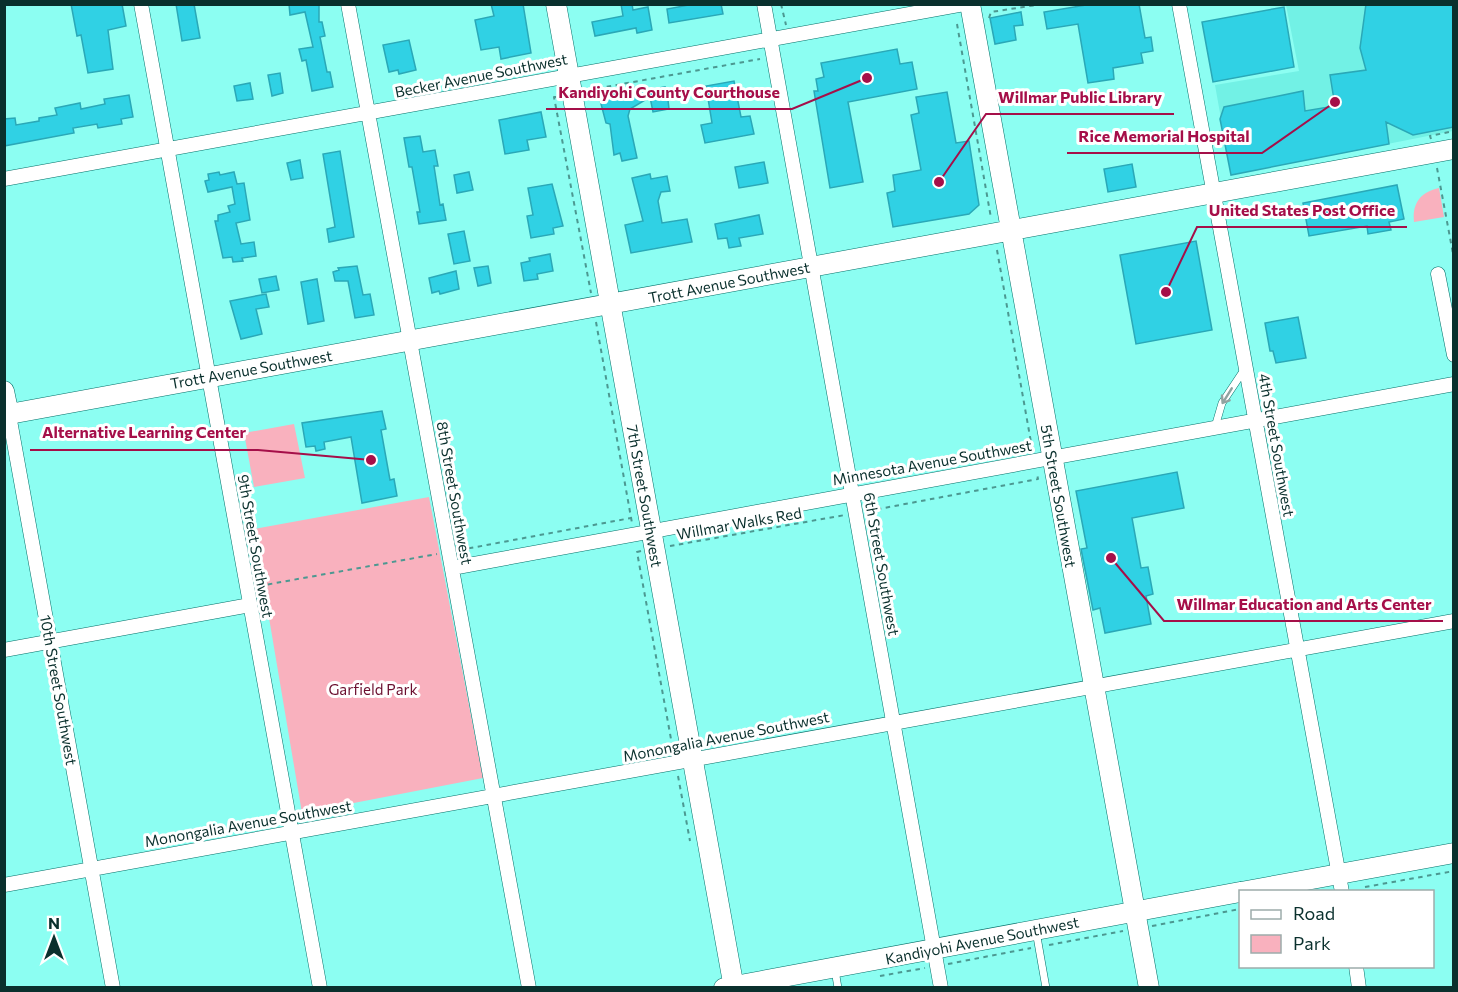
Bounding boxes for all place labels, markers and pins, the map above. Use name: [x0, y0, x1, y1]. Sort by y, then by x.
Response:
callout: Kandiyohi County Courthouse: [546, 75, 792, 109]
callout: Willmar Public Library: [986, 80, 1174, 114]
callout: Rice Memorial Hospital: [1067, 119, 1262, 153]
callout: United States Post Office: [1197, 193, 1407, 227]
callout: Alternative Learning Center: [30, 416, 258, 450]
callout: Willmar Education and Arts Center: [1164, 587, 1443, 621]

